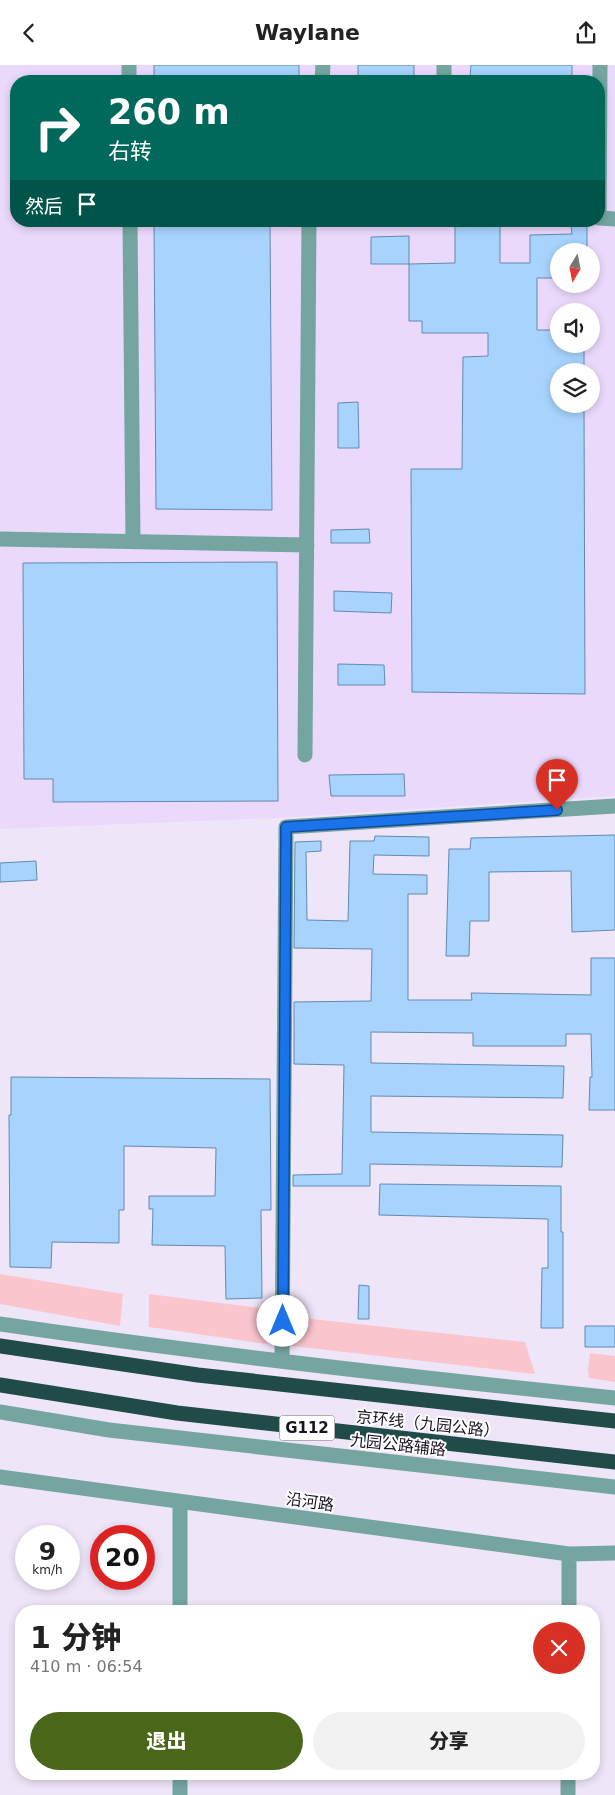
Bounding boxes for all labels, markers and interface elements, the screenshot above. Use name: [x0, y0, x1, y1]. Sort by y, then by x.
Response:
icon: back: [15, 19, 43, 47]
icon: share: [572, 19, 600, 47]
text: Waylane: [255, 20, 360, 45]
text: 260 m: [108, 92, 230, 132]
icon: right: [25, 95, 90, 160]
text: 右转: [108, 139, 152, 164]
icon: arrive: [73, 190, 101, 218]
text: 然后: [25, 195, 63, 217]
north arrow: [550, 243, 600, 293]
map controls: [550, 243, 600, 413]
button: sound: [550, 303, 600, 353]
button: layers: [550, 363, 600, 413]
pin: [536, 759, 578, 810]
icon: arrive: [543, 766, 571, 794]
position arrow: [256, 1294, 308, 1346]
street label: 京环线（九园公路）: [355, 1407, 501, 1441]
road number: G112: [280, 1415, 334, 1441]
street label: 九园公路辅路: [349, 1431, 447, 1459]
street label: 沿河路: [285, 1489, 335, 1515]
speed limit sign: 20: [90, 1525, 155, 1590]
text: 9: [39, 1537, 56, 1566]
text: km/h: [32, 1563, 63, 1577]
text: 1 分钟: [30, 1620, 121, 1655]
button: close: [533, 1622, 585, 1674]
text: 410 m · 06:54: [30, 1657, 143, 1676]
button: 退出: [30, 1712, 303, 1770]
button: 分享: [313, 1712, 585, 1770]

